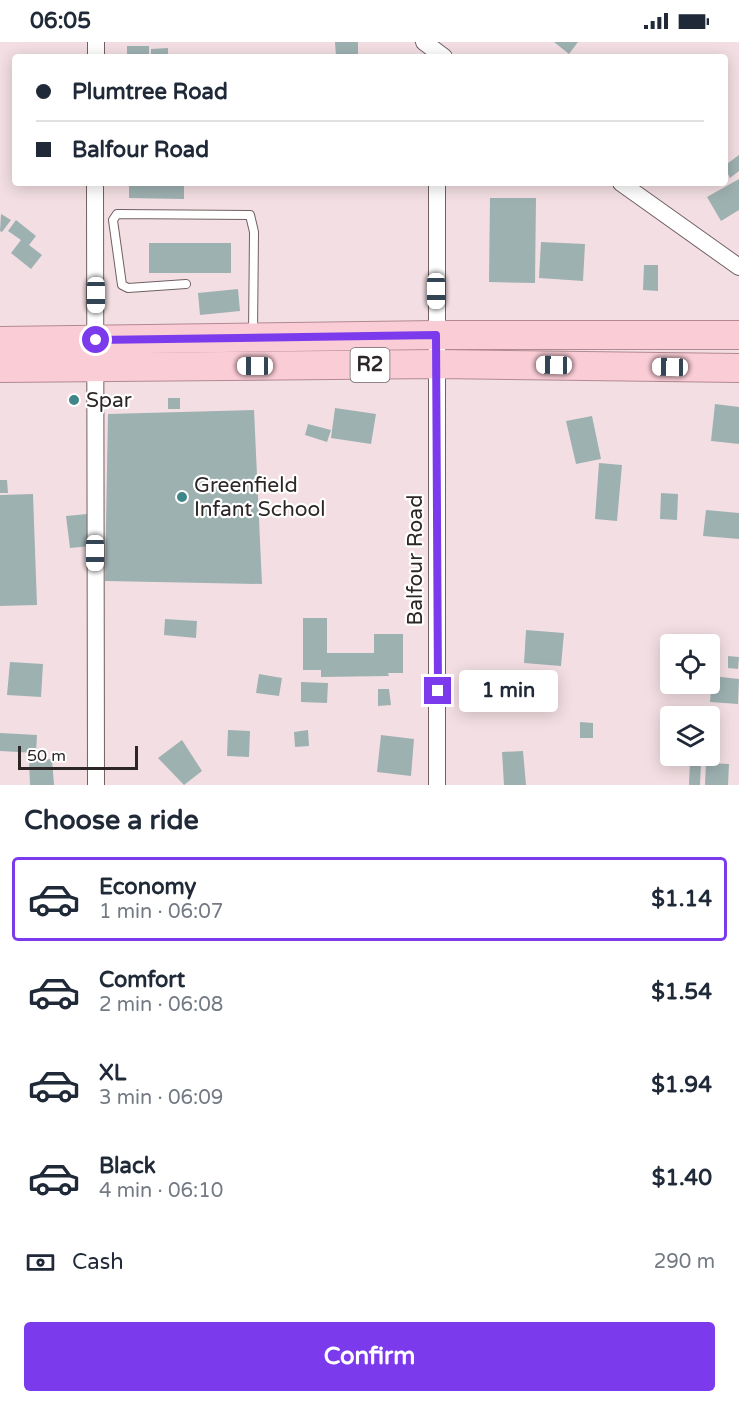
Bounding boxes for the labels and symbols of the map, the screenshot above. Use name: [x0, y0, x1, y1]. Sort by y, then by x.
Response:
car: [427, 273, 445, 309]
car: [87, 277, 105, 313]
route start: [82, 326, 109, 353]
road number: R2: [350, 348, 389, 382]
car: [536, 356, 572, 374]
car: [237, 357, 273, 375]
car: [652, 358, 688, 376]
place label: Spar: [86, 388, 132, 413]
marker: Spar: [67, 393, 81, 407]
place label: Greenfield Infant School: [194, 473, 325, 522]
marker: Greenfield Infant School: [175, 490, 189, 504]
street label: Balfour Road: [403, 495, 428, 625]
car: [86, 535, 104, 571]
callout: 1 min: [459, 670, 558, 712]
route end: [424, 677, 451, 704]
scale bar: [18, 743, 138, 770]

